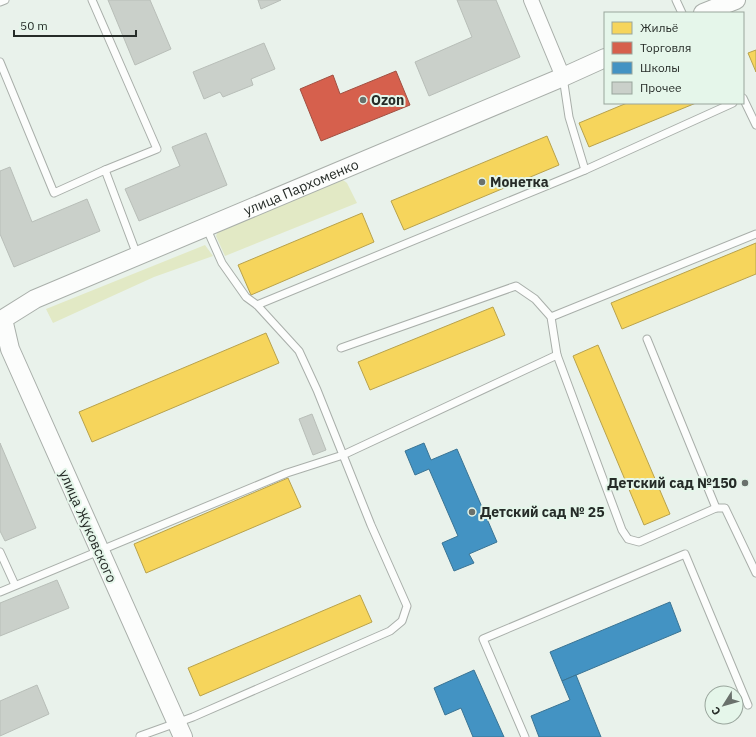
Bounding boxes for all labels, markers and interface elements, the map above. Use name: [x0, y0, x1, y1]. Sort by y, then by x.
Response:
scale bar: [14, 12, 136, 38]
legend: [604, 12, 744, 104]
text: 50 m: [20, 18, 48, 33]
text: Жильё: [640, 20, 679, 35]
text: Торговля: [640, 40, 691, 55]
text: Школы: [640, 60, 680, 75]
text: Прочее: [640, 80, 682, 95]
place label: Ozon: [371, 91, 404, 109]
marker: Ozon: [358, 95, 368, 105]
street label: улица Пархоменко: [241, 155, 361, 219]
place label: Монетка: [490, 173, 549, 191]
marker: Монетка: [477, 177, 487, 187]
street label: улица Жуковского: [55, 467, 121, 585]
place label: Детский сад №150: [607, 474, 737, 492]
marker: Детский сад №150: [740, 478, 750, 488]
place label: Детский сад № 25: [480, 503, 605, 521]
marker: Детский сад № 25: [467, 507, 477, 517]
north arrow: [704, 685, 744, 725]
text: С: [708, 704, 724, 718]

